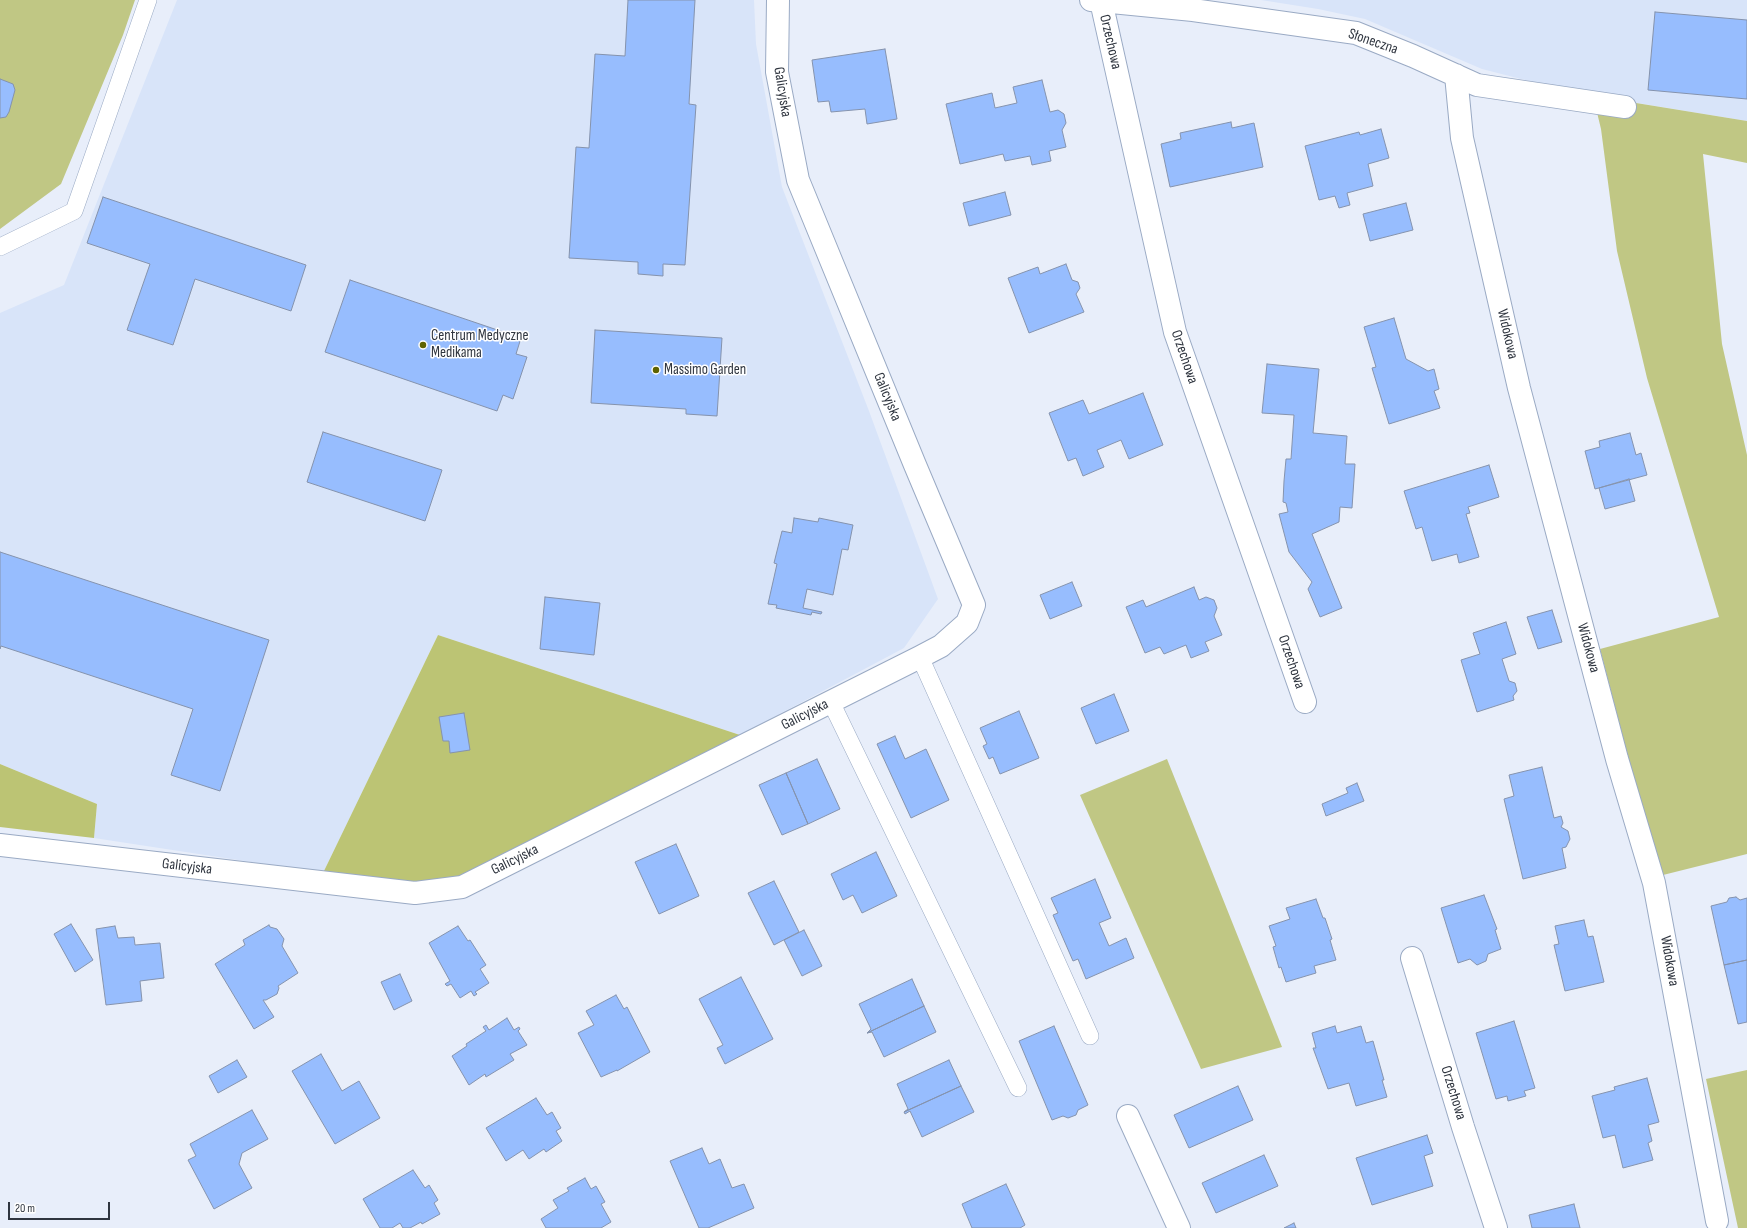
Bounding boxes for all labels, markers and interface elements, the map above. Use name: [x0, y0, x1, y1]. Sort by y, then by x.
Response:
street label: Orzechowa: [1095, 13, 1125, 71]
street label: Słoneczna: [1346, 25, 1400, 59]
street label: Galicyjska: [769, 66, 795, 118]
street label: Widokowa: [1493, 307, 1521, 361]
place label: Centrum Medyczne Medikama: [431, 327, 528, 362]
street label: Orzechowa: [1166, 328, 1202, 386]
marker: Centrum Medyczne Medikama: [418, 340, 428, 350]
place label: Massimo Garden: [664, 361, 746, 379]
marker: Massimo Garden: [651, 365, 661, 375]
street label: Galicyjska: [869, 370, 905, 424]
street label: Widokowa: [1573, 621, 1603, 675]
street label: Orzechowa: [1273, 633, 1309, 691]
street label: Galicyjska: [778, 696, 832, 734]
street label: Galicyjska: [488, 841, 542, 879]
street label: Galicyjska: [161, 855, 213, 879]
street label: Widokowa: [1656, 934, 1682, 988]
street label: Orzechowa: [1436, 1064, 1470, 1122]
scale bar: [10, 1194, 112, 1220]
text: 20 m: [15, 1201, 35, 1216]

